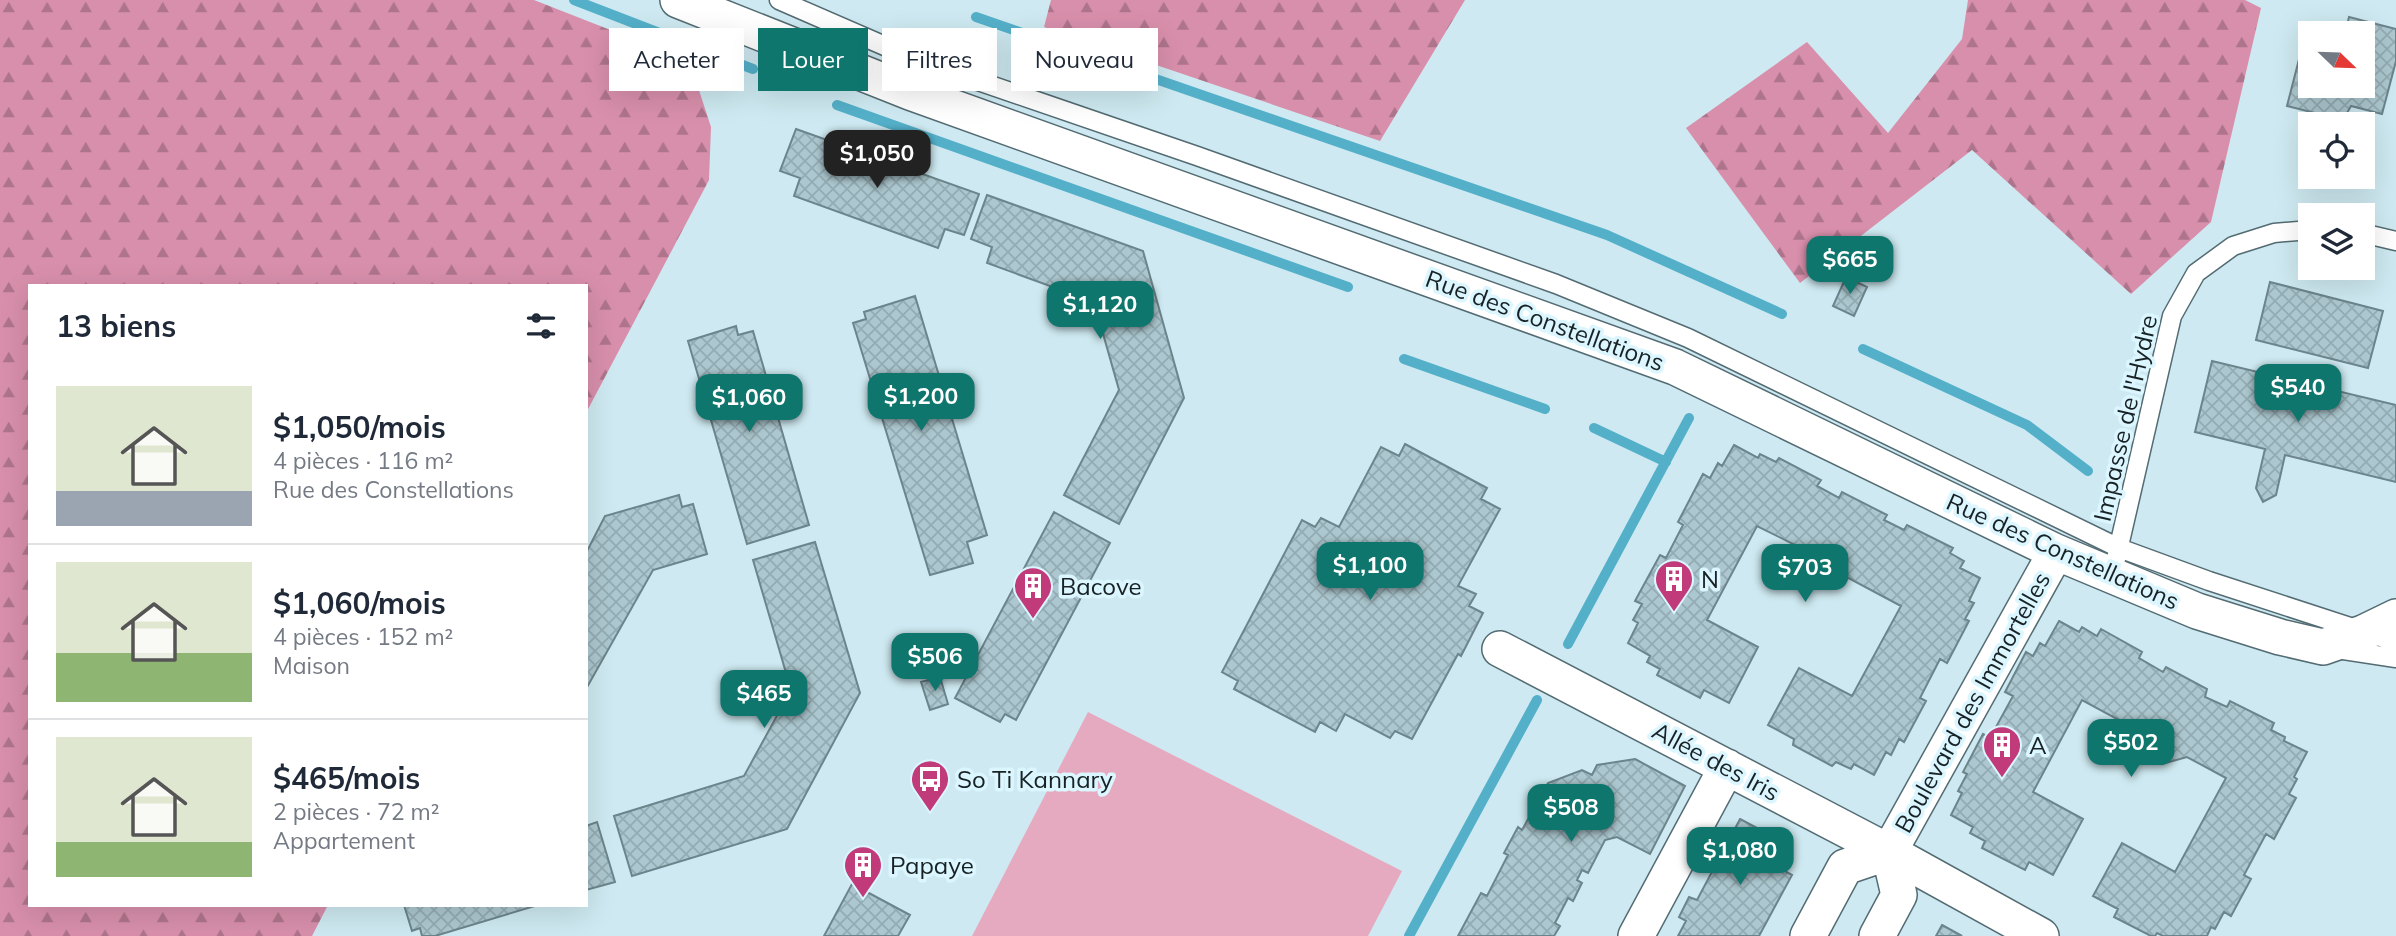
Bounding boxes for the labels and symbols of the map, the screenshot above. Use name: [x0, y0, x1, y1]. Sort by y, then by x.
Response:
north arrow: [2298, 21, 2375, 98]
pin: $1,050: [820, 130, 934, 190]
pin: $665: [1809, 236, 1891, 296]
street label: Rue des Constellations: [1422, 263, 1668, 377]
pin: $1,120: [1043, 282, 1157, 341]
street label: Impasse de l'Hydre: [2087, 312, 2163, 524]
pin: $540: [2257, 364, 2339, 424]
pin: $1,060: [692, 374, 806, 434]
pin: $1,200: [864, 374, 978, 433]
street label: Rue des Constellations: [1942, 486, 2184, 616]
pin: $1,100: [1313, 542, 1427, 602]
pin: $703: [1764, 544, 1846, 604]
building icon: N: [1653, 558, 1695, 613]
place label: N: [1701, 564, 1719, 594]
building icon: Bacove: [1012, 565, 1054, 620]
street label: Boulevard des Immortelles: [1888, 566, 2056, 838]
place label: Bacove: [1060, 571, 1142, 601]
pin: $506: [894, 634, 976, 693]
pin: $465: [723, 670, 805, 730]
street label: Allée des Iris: [1647, 715, 1785, 807]
pin: $502: [2090, 720, 2172, 779]
building icon: A: [1981, 724, 2023, 779]
place label: A: [2029, 730, 2047, 760]
bus stop icon: So Ti Kannary: [909, 758, 951, 813]
place label: So Ti Kannary: [957, 764, 1113, 794]
pin: $508: [1530, 784, 1612, 844]
pin: $1,080: [1683, 828, 1797, 887]
building icon: Papaye: [842, 844, 884, 899]
place label: Papaye: [890, 850, 974, 880]

